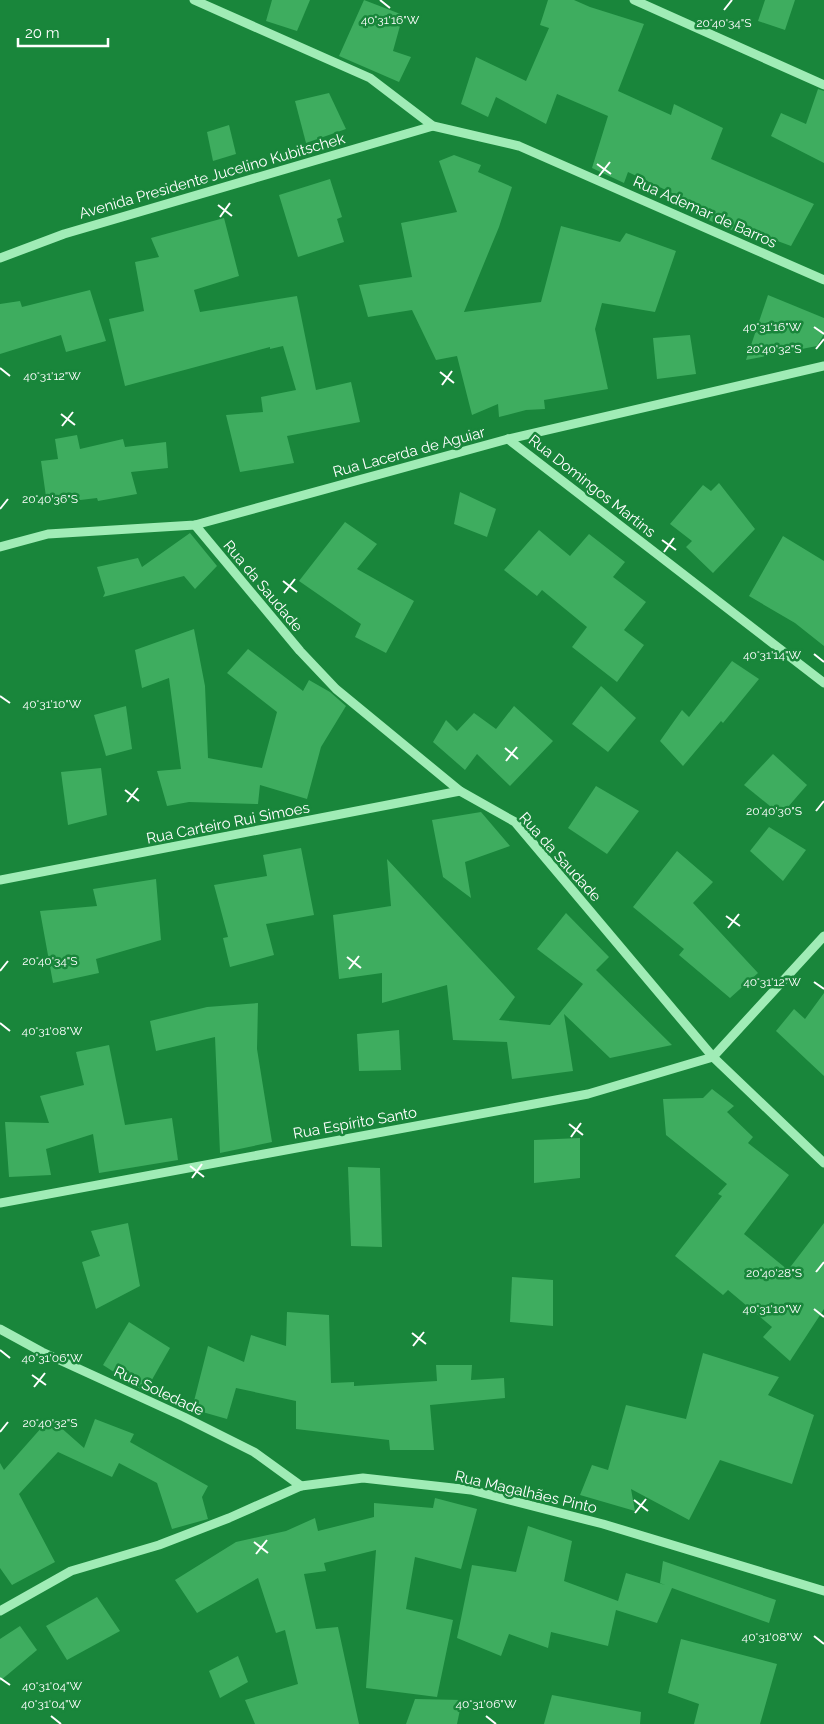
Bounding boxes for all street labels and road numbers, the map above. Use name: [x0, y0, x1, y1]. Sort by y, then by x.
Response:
street label: Avenida Presidente Jucelino Kubitschek: [77, 129, 347, 223]
street label: Rua Ademar de Barros: [630, 172, 780, 252]
street label: Rua Lacerda de Aguiar: [331, 423, 488, 481]
street label: Rua Domingos Martins: [525, 431, 659, 541]
street label: Rua da Saudade: [220, 537, 307, 635]
street label: Rua Carteiro Rui Simoes: [145, 798, 311, 848]
street label: Rua da Saudade: [515, 809, 605, 905]
street label: Rua Espírito Santo: [292, 1103, 418, 1143]
street label: Rua Soledade: [111, 1362, 207, 1420]
street label: Rua Magalhães Pinto: [453, 1467, 599, 1517]

